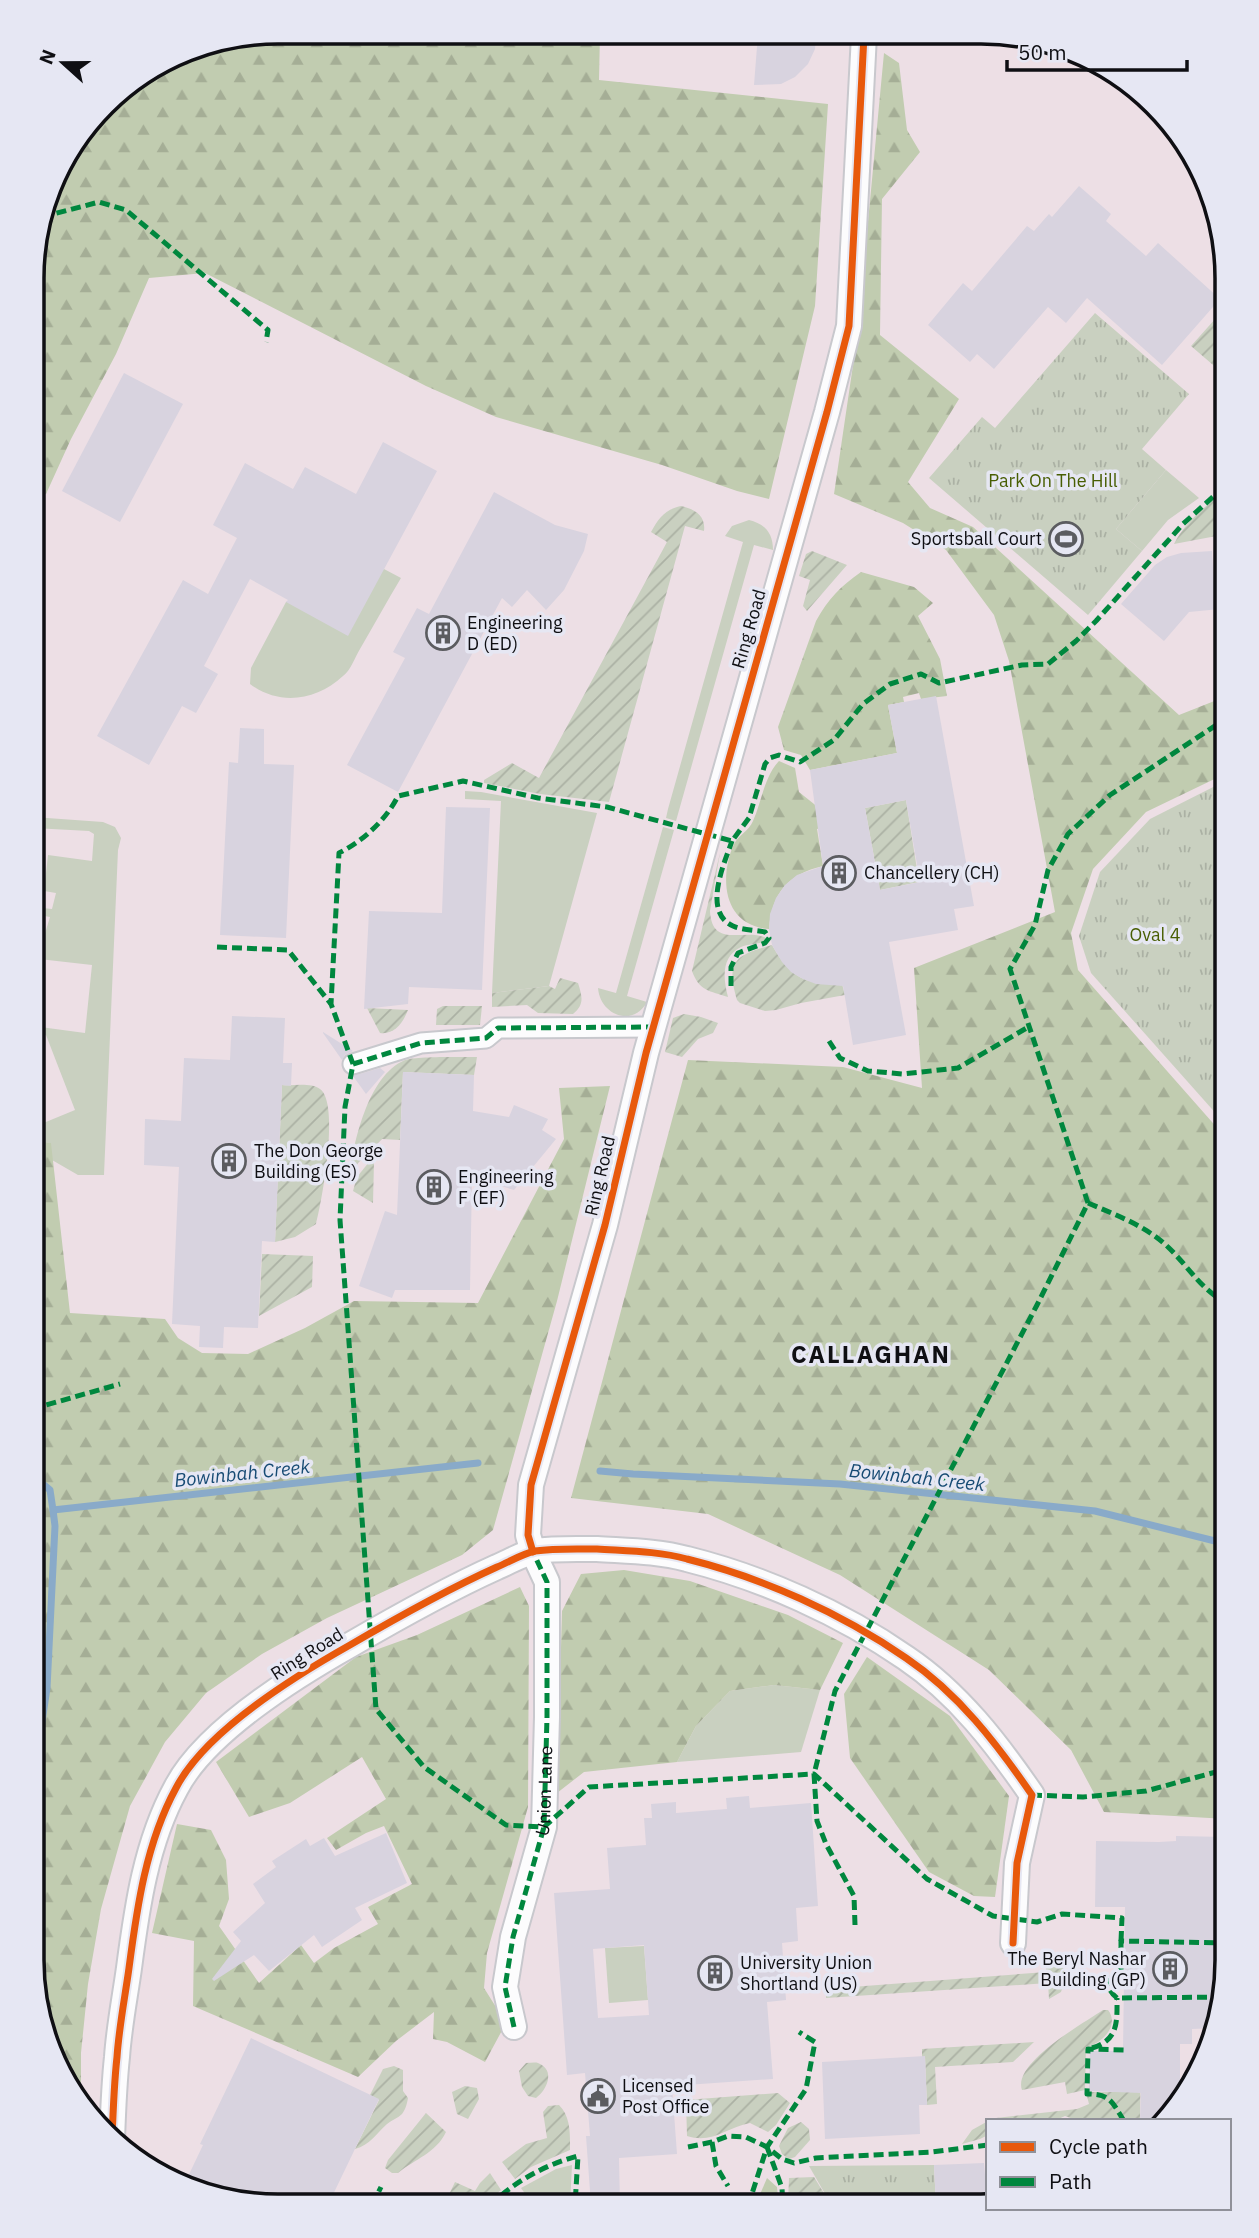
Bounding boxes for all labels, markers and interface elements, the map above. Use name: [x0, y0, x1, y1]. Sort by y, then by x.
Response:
north arrow: [28, 28, 98, 98]
scale bar: [1007, 28, 1187, 72]
text: 50 m: [1018, 38, 1067, 66]
text: N: [33, 46, 61, 68]
park label: Park On The Hill: [988, 469, 1118, 492]
sports icon: Sportsball Court: [1047, 520, 1085, 558]
place label: Sportsball Court: [911, 527, 1042, 550]
street label: Ring Road: [726, 587, 771, 671]
place label: Engineering D (ED): [467, 611, 563, 655]
building icon: Engineering D (ED): [424, 614, 462, 652]
building icon: Chancellery (CH): [820, 854, 858, 892]
place label: Chancellery (CH): [864, 861, 1000, 884]
park label: Oval 4: [1130, 923, 1181, 946]
street label: Ring Road: [579, 1134, 620, 1218]
place label: The Don George Building (ES): [254, 1139, 383, 1183]
building icon: The Don George Building (ES): [210, 1142, 248, 1180]
place label: Engineering F (EF): [458, 1165, 554, 1209]
building icon: Engineering F (EF): [415, 1168, 453, 1206]
district label: CALLAGHAN: [791, 1338, 951, 1370]
water label: Bowinbah Creek: [173, 1454, 312, 1492]
water label: Bowinbah Creek: [848, 1458, 987, 1496]
street label: Ring Road: [266, 1622, 347, 1685]
street label: Union Lane: [530, 1745, 557, 1839]
place label: The Beryl Nashar Building (GP): [1007, 1947, 1146, 1991]
building icon: The Beryl Nashar Building (GP): [1151, 1950, 1189, 1988]
place label: University Union Shortland (US): [740, 1951, 872, 1995]
building icon: University Union Shortland (US): [696, 1954, 734, 1992]
place label: Licensed Post Office: [622, 2074, 710, 2118]
public building icon: Licensed Post Office: [579, 2077, 617, 2115]
legend: [986, 2119, 1231, 2210]
text: Cycle path: [1049, 2132, 1148, 2160]
text: Path: [1049, 2167, 1092, 2195]

